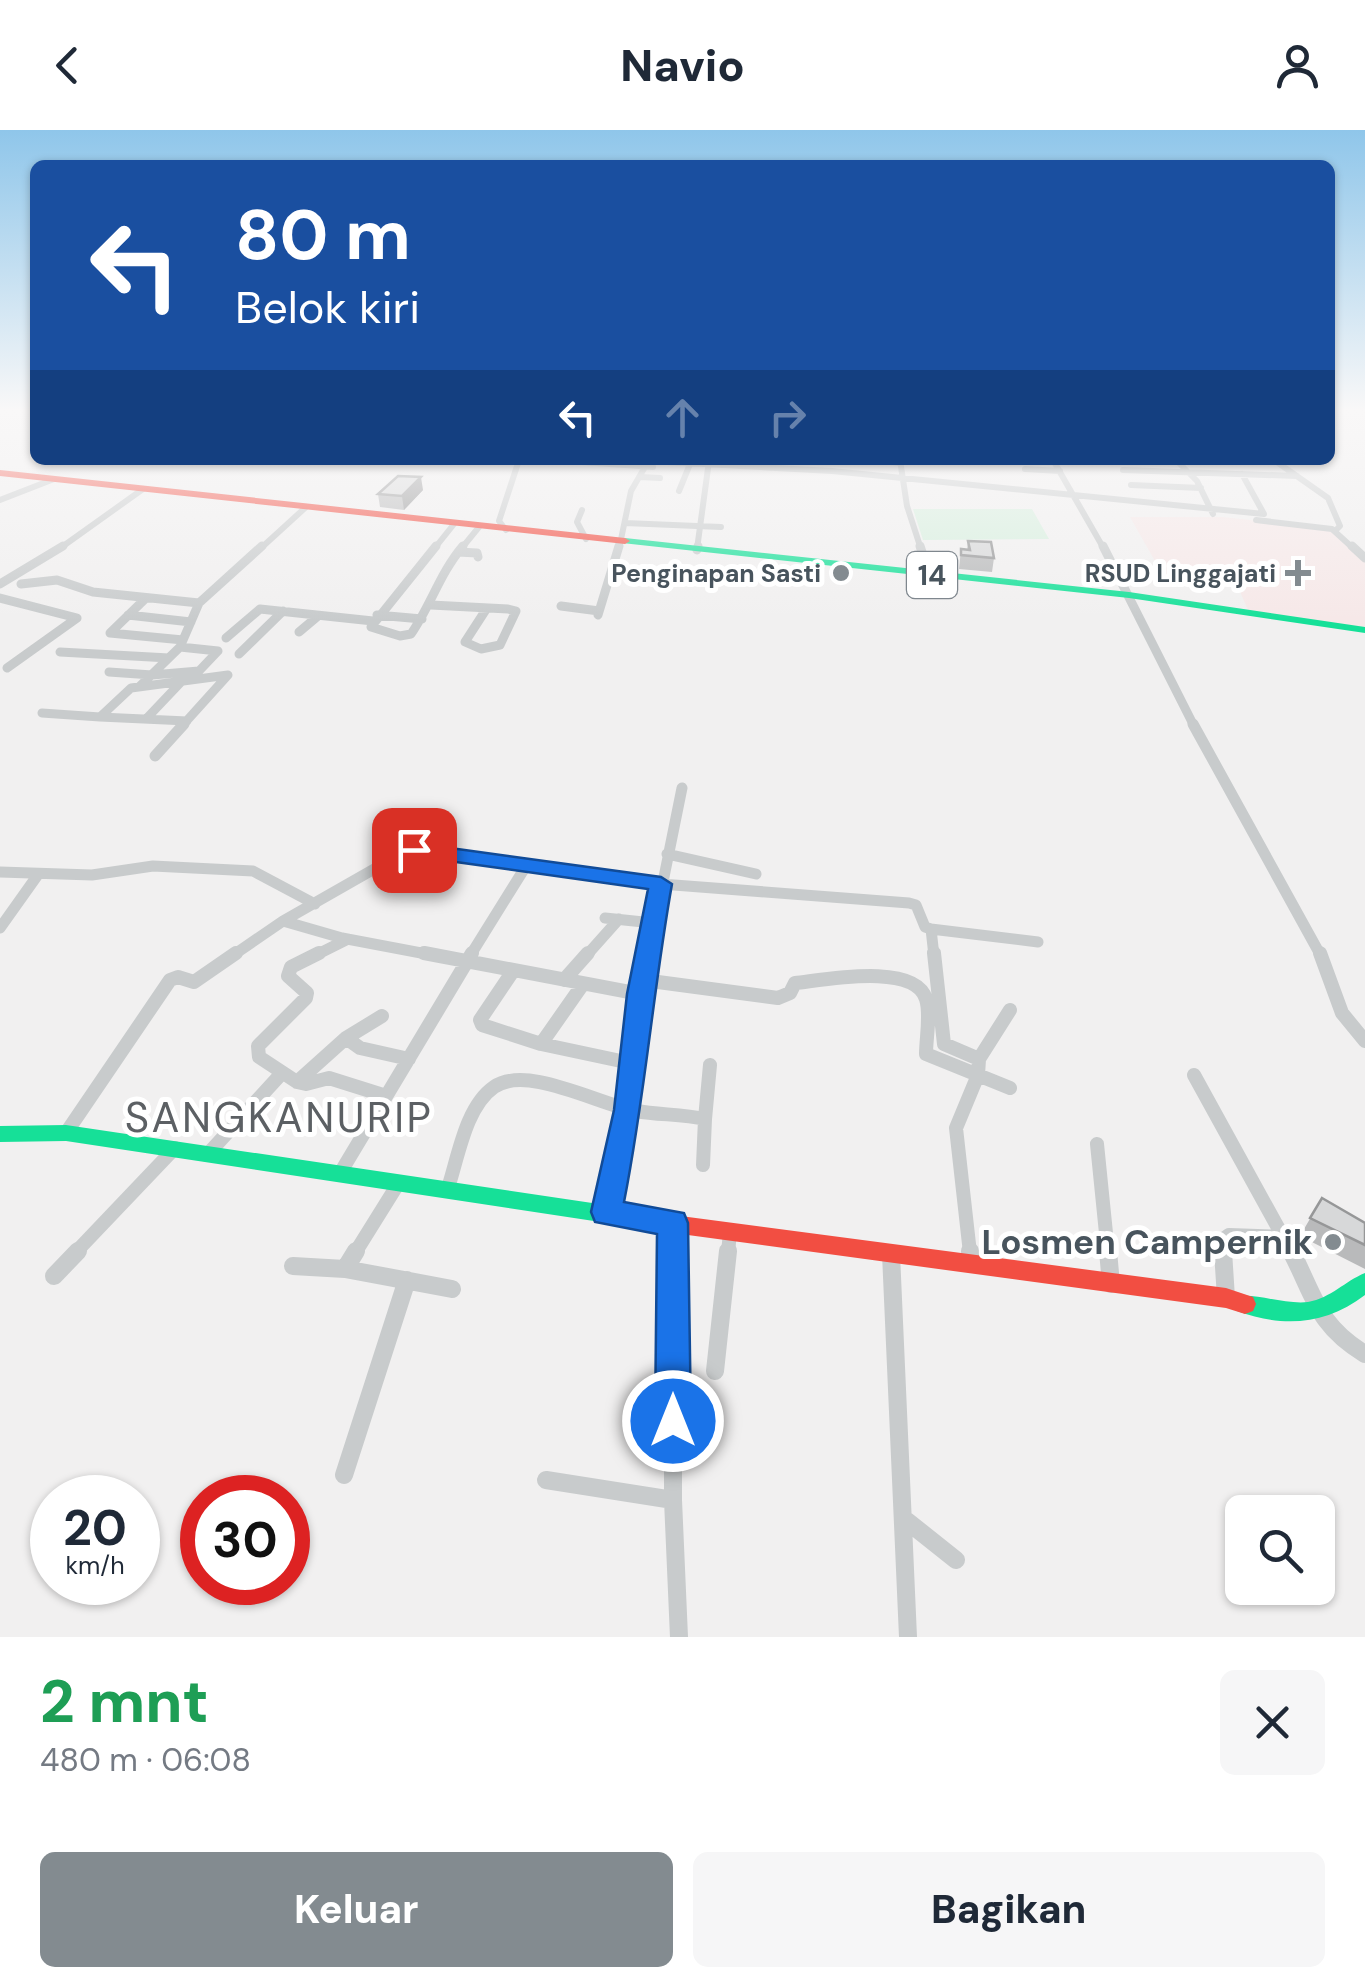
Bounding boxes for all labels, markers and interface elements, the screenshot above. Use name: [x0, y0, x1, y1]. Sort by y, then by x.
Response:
text: Navio: [620, 36, 745, 95]
icon: back: [40, 38, 95, 93]
icon: person: [1270, 38, 1325, 93]
text: 80 m: [235, 190, 411, 281]
icon: left: [70, 200, 200, 330]
text: Belok kiri: [235, 278, 420, 337]
icon: left: [550, 390, 605, 445]
icon: ahead: [655, 390, 710, 445]
icon: right: [760, 390, 815, 445]
road number: 14: [907, 552, 957, 598]
place label: Penginapan Sasti: [611, 557, 821, 590]
place label: RSUD Linggajati: [1085, 557, 1276, 590]
marker: RSUD Linggajati: [1285, 560, 1311, 586]
marker: Penginapan Sasti: [830, 562, 852, 584]
pin: [372, 808, 457, 893]
icon: arrive: [387, 823, 442, 878]
district label: SANGKANURIP: [125, 1090, 433, 1145]
place label: Losmen Campernik: [981, 1219, 1313, 1265]
marker: Losmen Campernik: [1322, 1231, 1344, 1253]
position arrow: [621, 1369, 725, 1473]
speed limit sign: 30: [180, 1475, 310, 1605]
text: 20: [63, 1495, 127, 1561]
map controls: [1225, 1495, 1335, 1605]
button: search: [1225, 1495, 1335, 1605]
text: km/h: [65, 1549, 125, 1582]
text: 2 mnt: [40, 1662, 209, 1741]
button: close: [1220, 1670, 1325, 1775]
text: 480 m · 06:08: [40, 1739, 251, 1781]
button: Keluar: [40, 1852, 673, 1967]
button: Bagikan: [693, 1852, 1325, 1967]

